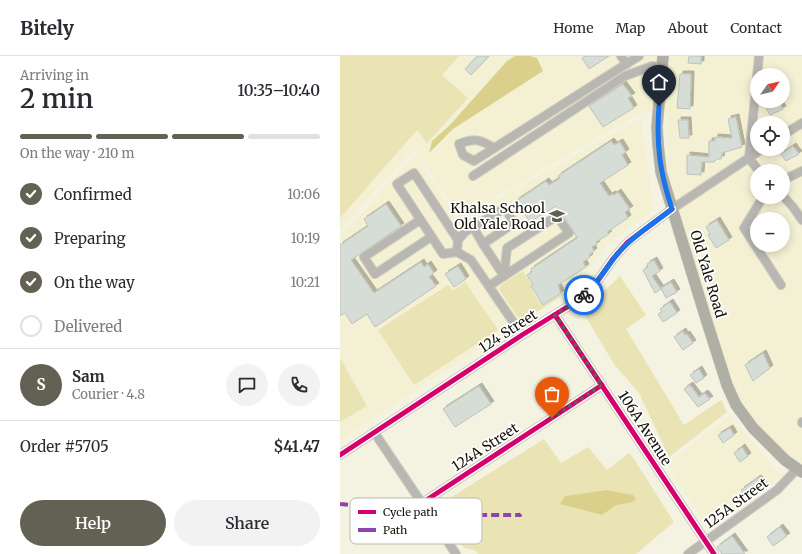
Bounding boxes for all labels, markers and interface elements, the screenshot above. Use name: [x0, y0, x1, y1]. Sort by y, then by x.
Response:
text: Bitely: [20, 16, 74, 40]
text: Home: [553, 19, 594, 37]
text: Map: [616, 19, 645, 37]
text: About: [667, 19, 708, 37]
text: Contact: [730, 19, 782, 37]
pin: [642, 65, 676, 106]
text: Arriving in: [20, 67, 89, 84]
north arrow: [750, 68, 790, 108]
map controls: [750, 68, 790, 252]
icon: home: [648, 71, 670, 93]
text: 10:35–10:40: [238, 81, 320, 100]
text: 2 min: [20, 82, 93, 115]
button: locate: [750, 116, 790, 156]
text: On the way · 210 m: [20, 145, 135, 162]
button: +: [750, 164, 790, 204]
icon: check: [20, 183, 42, 205]
text: Confirmed: [54, 185, 132, 204]
text: 10:06: [287, 186, 320, 203]
place label: Khalsa School Old Yale Road: [450, 199, 546, 233]
school or university icon: Khalsa School Old Yale Road: [548, 207, 566, 225]
button: −: [750, 212, 790, 252]
icon: check: [20, 227, 42, 249]
street label: Old Yale Road: [686, 228, 730, 321]
text: Preparing: [54, 229, 126, 248]
text: 10:19: [291, 230, 320, 247]
icon: check: [20, 271, 42, 293]
text: On the way: [54, 273, 135, 292]
text: 10:21: [290, 274, 320, 291]
courier: [564, 275, 604, 315]
icon: bike: [573, 284, 595, 306]
street label: 124 Street: [475, 305, 541, 357]
text: Delivered: [54, 317, 122, 336]
button: chat: [226, 364, 268, 406]
button: phone: [278, 364, 320, 406]
text: Sam: [72, 367, 105, 386]
text: S: [36, 375, 46, 394]
pin: [535, 377, 569, 418]
icon: bag: [541, 383, 563, 405]
text: Courier · 4.8: [72, 386, 145, 403]
street label: 106A Avenue: [614, 387, 676, 469]
street label: 124A Street: [448, 419, 522, 475]
text: Order #5705: [20, 437, 109, 456]
text: $41.47: [273, 437, 320, 456]
street label: 125A Street: [700, 473, 772, 532]
legend: [350, 498, 482, 544]
button: Help: [20, 500, 166, 546]
button: Share: [174, 500, 320, 546]
text: Cycle path: [383, 505, 438, 519]
text: Path: [383, 523, 408, 537]

